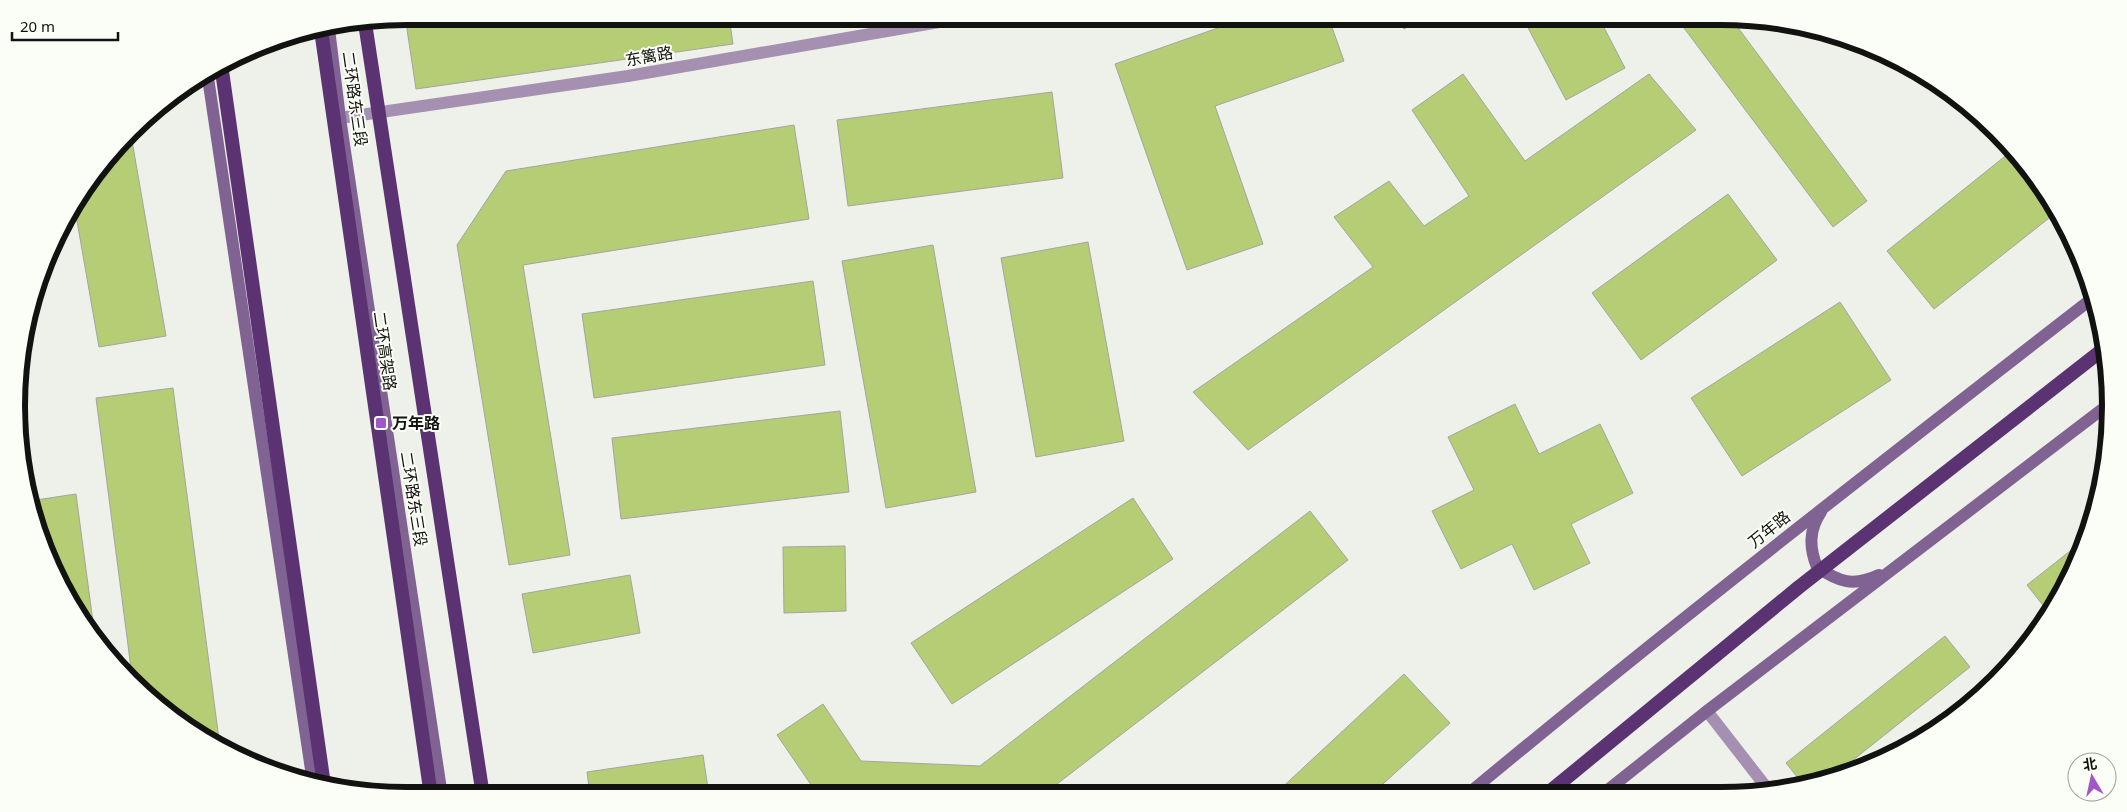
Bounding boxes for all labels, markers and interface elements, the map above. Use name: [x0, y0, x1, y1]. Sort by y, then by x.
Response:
scale bar: [12, 10, 119, 42]
text: 20 m: [20, 16, 55, 36]
street label: 东篱路: [623, 41, 675, 71]
street label: 二环路东三段: [337, 50, 373, 148]
street label: 二环高架路: [369, 310, 401, 392]
place label: 万年路: [392, 412, 440, 434]
marker: 万年路: [374, 416, 388, 430]
street label: 二环路东三段: [396, 450, 432, 548]
street label: 万年路: [1743, 505, 1795, 553]
north arrow: [2067, 752, 2117, 802]
text: 北: [2081, 753, 2098, 774]

